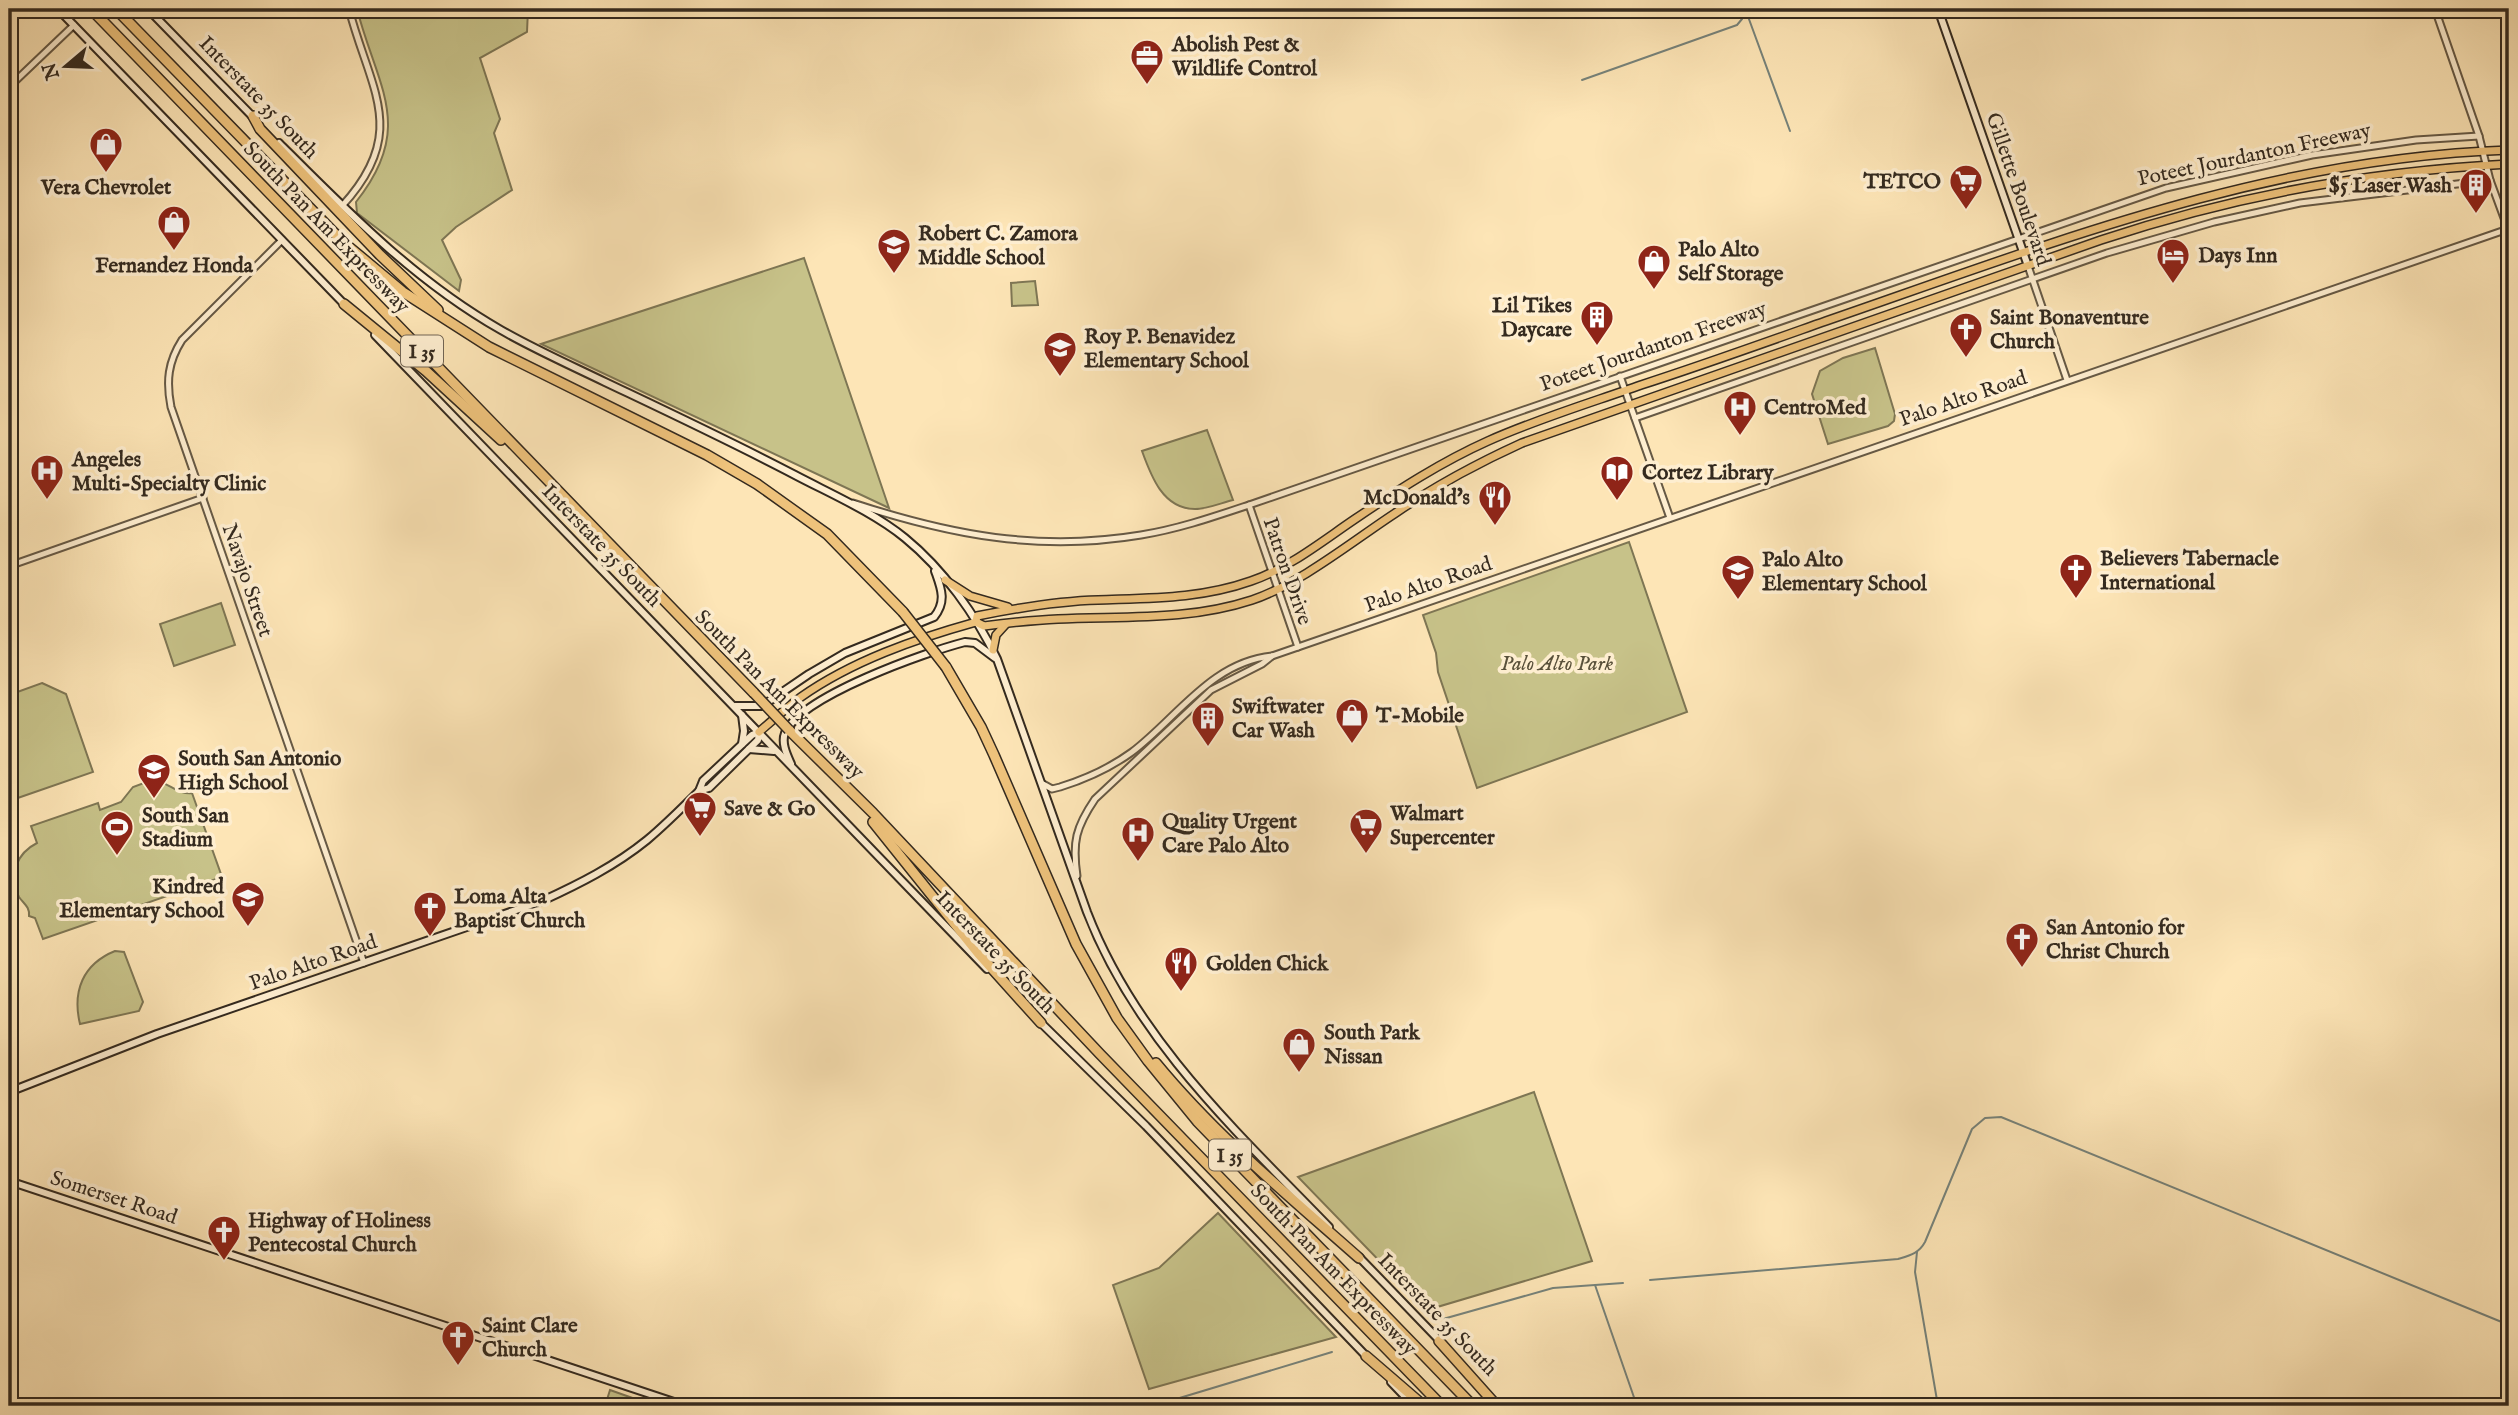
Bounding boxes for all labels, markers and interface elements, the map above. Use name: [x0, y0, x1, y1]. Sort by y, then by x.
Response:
street label: Interstate 35 South: [192, 31, 324, 165]
north arrow: [32, 32, 102, 102]
place label: Abolish Pest & Wildlife Control: [1171, 32, 1318, 83]
office icon: Abolish Pest & Wildlife Control: [1128, 37, 1166, 86]
text: N: [38, 59, 66, 84]
street label: Gillette Boulevard: [1979, 109, 2057, 271]
street label: Poteet Jourdanton Freeway: [2135, 117, 2374, 193]
shop icon: Vera Chevrolet: [87, 125, 125, 174]
street label: South Pan Am Expressway: [237, 136, 416, 320]
supermarket icon: TETCO: [1947, 162, 1985, 211]
building icon: $5 Laser Wash: [2457, 166, 2495, 215]
place label: TETCO: [1862, 169, 1941, 196]
place label: $5 Laser Wash: [2329, 173, 2453, 200]
place label: Vera Chevrolet: [40, 175, 172, 202]
shop icon: Fernandez Honda: [155, 203, 193, 252]
place label: Robert C. Zamora Middle School: [918, 221, 1078, 272]
school or university icon: Robert C. Zamora Middle School: [875, 226, 913, 275]
hotel icon: Days Inn: [2154, 236, 2192, 285]
place label: Palo Alto Self Storage: [1678, 237, 1784, 288]
shop icon: Palo Alto Self Storage: [1635, 242, 1673, 291]
place label: Days Inn: [2198, 243, 2277, 270]
place label: Fernandez Honda: [95, 253, 254, 280]
place label: Lil Tikes Daycare: [1492, 293, 1572, 344]
street label: Poteet Jourdanton Freeway: [1537, 296, 1771, 399]
building icon: Lil Tikes Daycare: [1578, 298, 1616, 347]
place label: Saint Bonaventure Church: [1990, 305, 2149, 356]
church icon: Saint Bonaventure Church: [1947, 310, 1985, 359]
place label: Roy P. Benavidez Elementary School: [1084, 324, 1250, 375]
school or university icon: Roy P. Benavidez Elementary School: [1041, 329, 1079, 378]
road number: I 35: [401, 336, 443, 366]
street label: Palo Alto Road: [1896, 365, 2032, 434]
hospital icon: CentroMed: [1721, 388, 1759, 437]
place label: CentroMed: [1764, 395, 1867, 422]
place label: Angeles Multi-Specialty Clinic: [71, 447, 266, 498]
hospital icon: Angeles Multi-Specialty Clinic: [28, 452, 66, 501]
library icon: Cortez Library: [1598, 453, 1636, 502]
place label: Cortez Library: [1642, 460, 1774, 487]
restaurant icon: McDonald's: [1476, 478, 1514, 527]
street label: Interstate 35 South: [535, 479, 667, 613]
place label: McDonald's: [1363, 485, 1470, 512]
street label: Patron Drive: [1256, 514, 1318, 629]
street label: Navajo Street: [215, 520, 279, 641]
place label: Believers Tabernacle International: [2100, 546, 2279, 597]
place label: Palo Alto Elementary School: [1762, 547, 1928, 598]
street label: Palo Alto Road: [1361, 551, 1497, 620]
church icon: Believers Tabernacle International: [2057, 551, 2095, 600]
school or university icon: Palo Alto Elementary School: [1719, 552, 1757, 601]
street label: South Pan Am Expressway: [688, 605, 870, 786]
park label: Palo Alto Park: [1501, 651, 1614, 678]
place label: Swiftwater Car Wash: [1232, 694, 1324, 745]
shop icon: T-Mobile: [1333, 696, 1371, 745]
building icon: Swiftwater Car Wash: [1189, 699, 1227, 748]
place label: T-Mobile: [1375, 703, 1464, 730]
place label: South San Antonio High School: [178, 746, 342, 797]
school or university icon: South San Antonio High School: [135, 751, 173, 800]
supermarket icon: Save & Go: [681, 789, 719, 838]
place label: Save & Go: [724, 796, 816, 823]
place label: Walmart Supercenter: [1389, 801, 1495, 852]
place label: South San Stadium: [142, 803, 229, 854]
supermarket icon: Walmart Supercenter: [1347, 806, 1385, 855]
sports icon: South San Stadium: [98, 808, 136, 857]
place label: Quality Urgent Care Palo Alto: [1162, 809, 1298, 860]
hospital icon: Quality Urgent Care Palo Alto: [1119, 814, 1157, 863]
place label: Kindred Elementary School: [59, 874, 225, 925]
school or university icon: Kindred Elementary School: [229, 879, 267, 928]
place label: Loma Alta Baptist Church: [454, 884, 586, 935]
street label: Interstate 35 South: [929, 886, 1061, 1020]
church icon: Loma Alta Baptist Church: [411, 889, 449, 938]
place label: San Antonio for Christ Church: [2046, 915, 2185, 966]
church icon: San Antonio for Christ Church: [2003, 920, 2041, 969]
street label: Palo Alto Road: [246, 929, 382, 998]
restaurant icon: Golden Chick: [1162, 944, 1200, 993]
place label: Golden Chick: [1206, 951, 1329, 978]
place label: South Park Nissan: [1323, 1020, 1421, 1071]
shop icon: South Park Nissan: [1280, 1025, 1318, 1074]
road number: I 35: [1209, 1140, 1251, 1170]
street label: Somerset Road: [47, 1165, 181, 1232]
street label: South Pan Am Expressway: [1244, 1178, 1423, 1362]
place label: Highway of Holiness Pentecostal Church: [248, 1208, 431, 1259]
church icon: Highway of Holiness Pentecostal Church: [205, 1213, 243, 1262]
street label: Interstate 35 South: [1371, 1248, 1503, 1382]
place label: Saint Clare Church: [482, 1313, 578, 1364]
church icon: Saint Clare Church: [439, 1318, 477, 1367]

